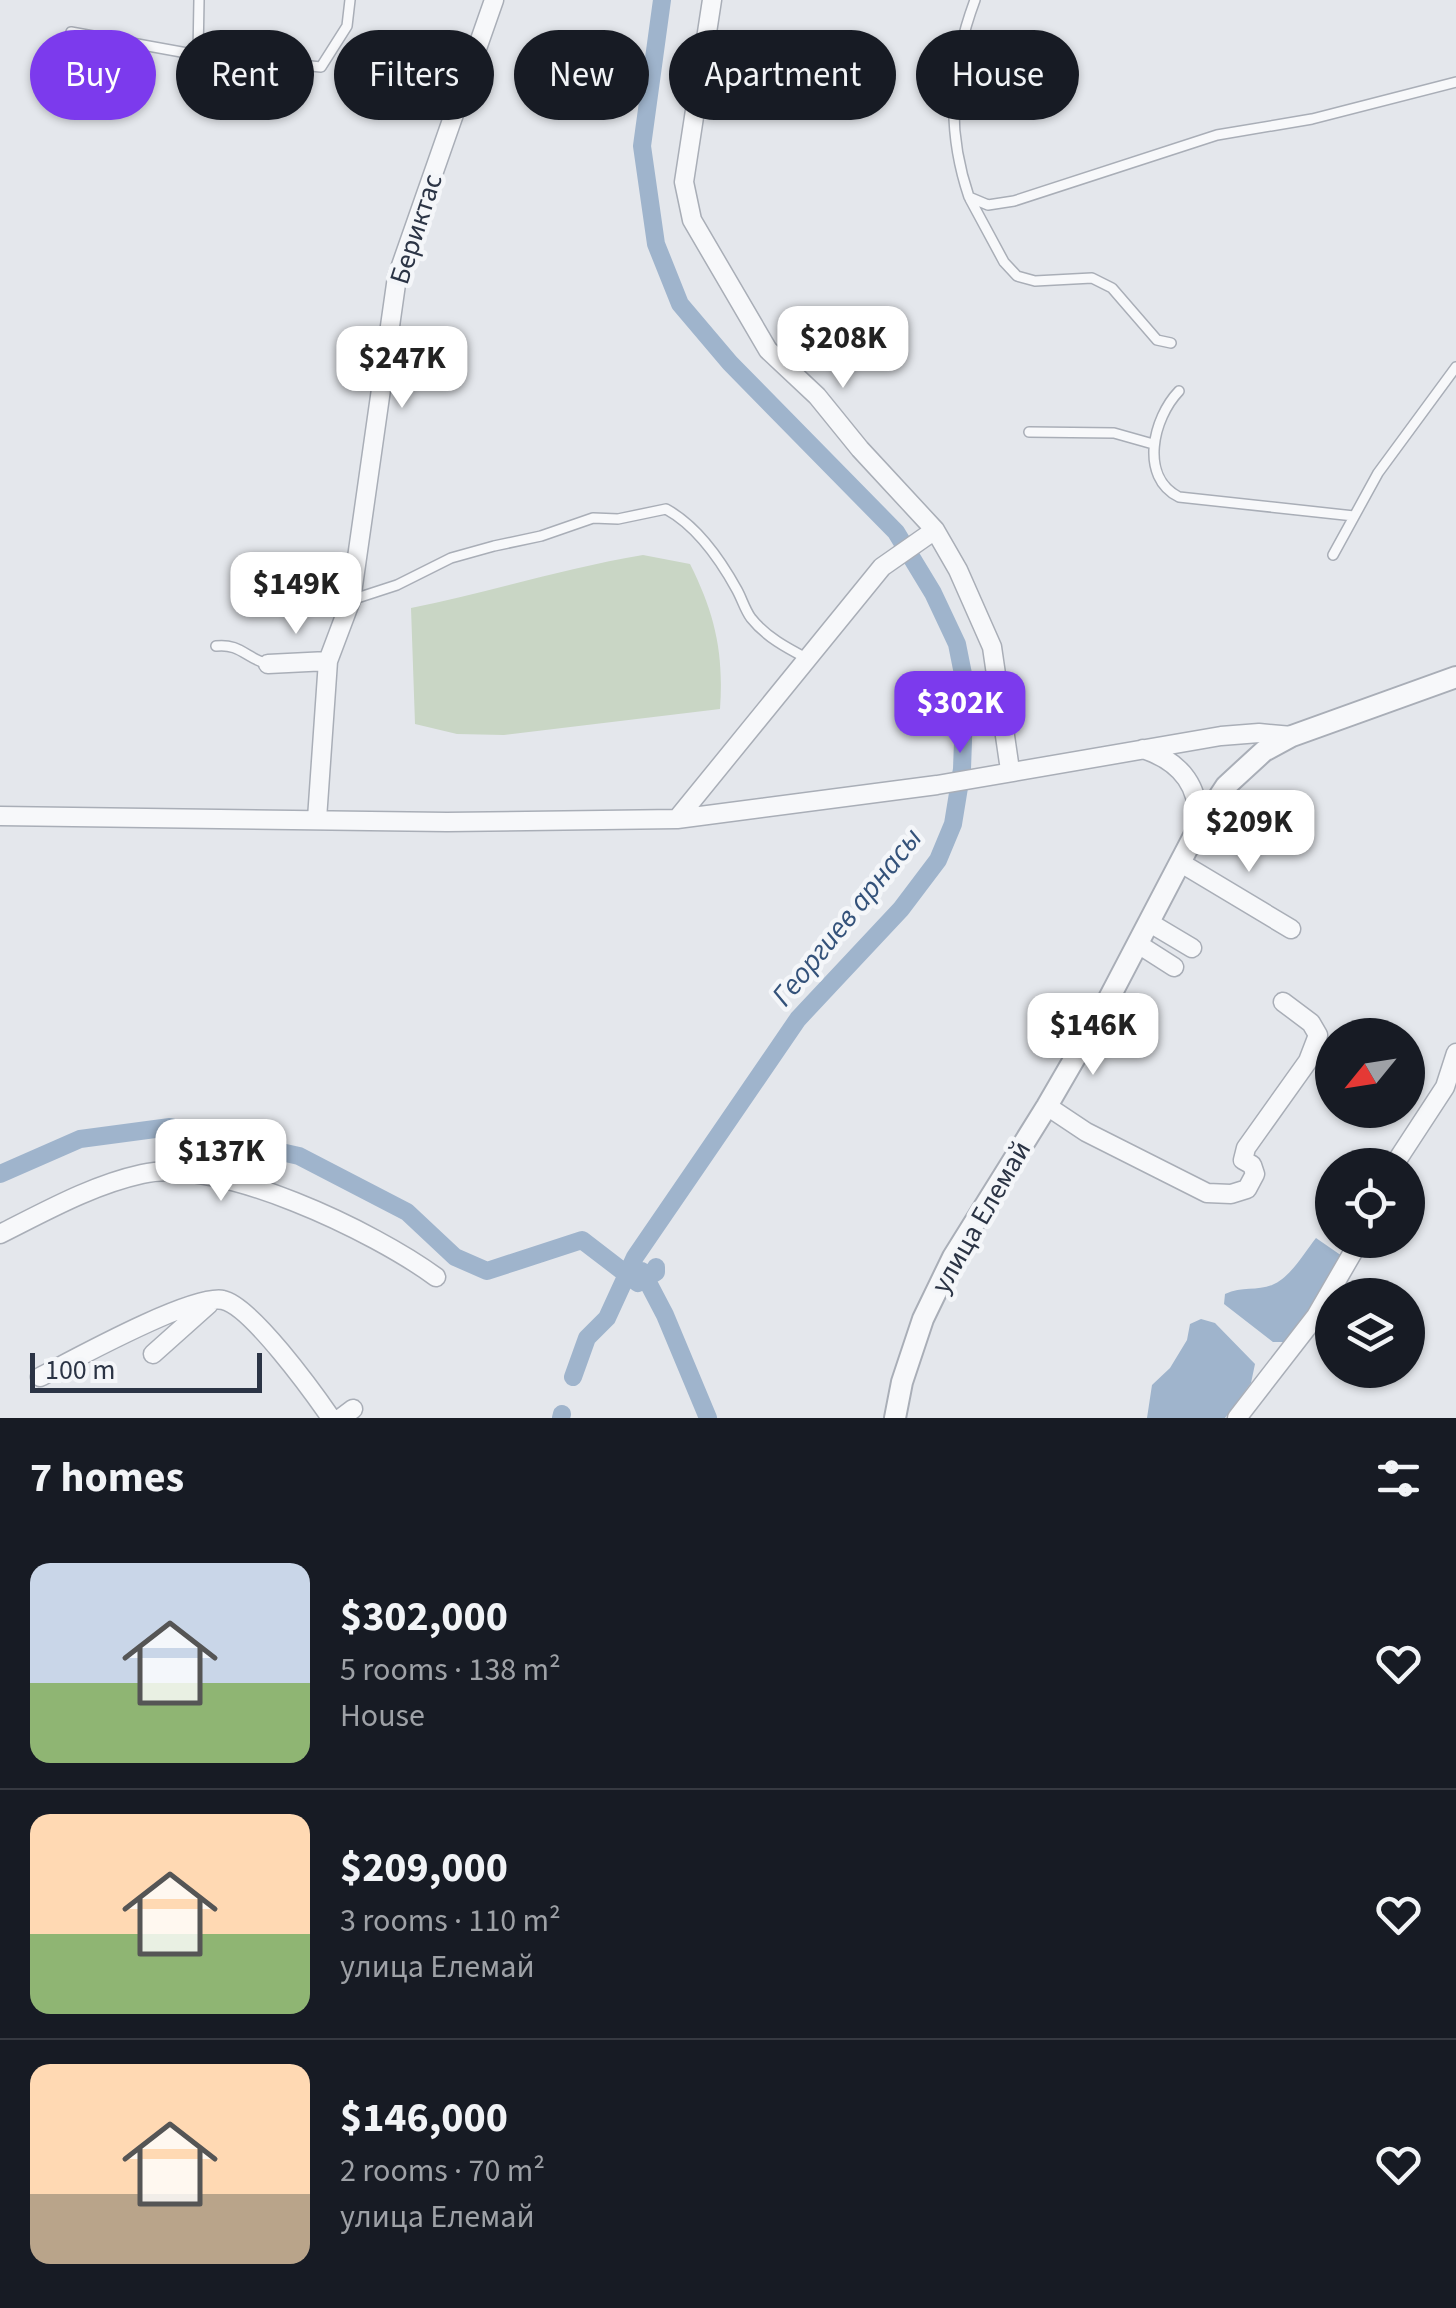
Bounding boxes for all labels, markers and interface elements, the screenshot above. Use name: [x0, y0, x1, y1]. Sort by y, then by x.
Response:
chip: Buy: [30, 30, 156, 120]
chip: Rent: [176, 30, 314, 120]
chip: Filters: [334, 30, 494, 120]
chip: New: [514, 30, 649, 120]
chip: Apartment: [669, 30, 896, 120]
chip: House: [916, 30, 1079, 120]
street label: Бериктас: [379, 168, 453, 289]
pin: $208K: [773, 306, 913, 391]
text: $208K: [799, 315, 887, 361]
pin: $247K: [332, 326, 472, 411]
text: $247K: [358, 335, 446, 381]
pin: $149K: [226, 552, 366, 637]
text: $149K: [252, 561, 340, 607]
pin: $302K: [890, 671, 1030, 756]
text: $302K: [916, 680, 1004, 726]
pin: $209K: [1179, 790, 1319, 875]
text: $209K: [1205, 799, 1293, 845]
water label: Георгиев арнасы: [761, 818, 933, 1016]
pin: $146K: [1023, 993, 1163, 1078]
text: $146K: [1049, 1002, 1137, 1048]
north arrow: [1315, 1018, 1425, 1128]
map controls: [1315, 1018, 1425, 1388]
pin: $137K: [151, 1119, 291, 1204]
text: $137K: [177, 1128, 265, 1174]
street label: улица Елемай: [921, 1133, 1041, 1301]
button: locate: [1315, 1148, 1425, 1258]
button: layers: [1315, 1278, 1425, 1388]
scale bar: [30, 1348, 262, 1392]
text: 100 m: [45, 1350, 116, 1390]
text: 7 homes: [30, 1448, 184, 1508]
icon: filters: [1371, 1451, 1426, 1506]
text: $302,000: [340, 1587, 508, 1647]
icon: home: [110, 1603, 230, 1723]
icon: heart: [1371, 1636, 1426, 1691]
text: 5 rooms · 138 m²: [340, 1647, 561, 1693]
text: House: [340, 1693, 425, 1739]
text: $209,000: [340, 1838, 508, 1898]
icon: home: [110, 1854, 230, 1974]
icon: heart: [1371, 1887, 1426, 1942]
text: 3 rooms · 110 m²: [340, 1898, 561, 1944]
text: улица Елемай: [340, 1944, 534, 1990]
text: $146,000: [340, 2088, 508, 2148]
icon: home: [110, 2104, 230, 2224]
icon: heart: [1371, 2137, 1426, 2192]
text: 2 rooms · 70 m²: [340, 2148, 545, 2194]
text: улица Елемай: [340, 2194, 534, 2240]

